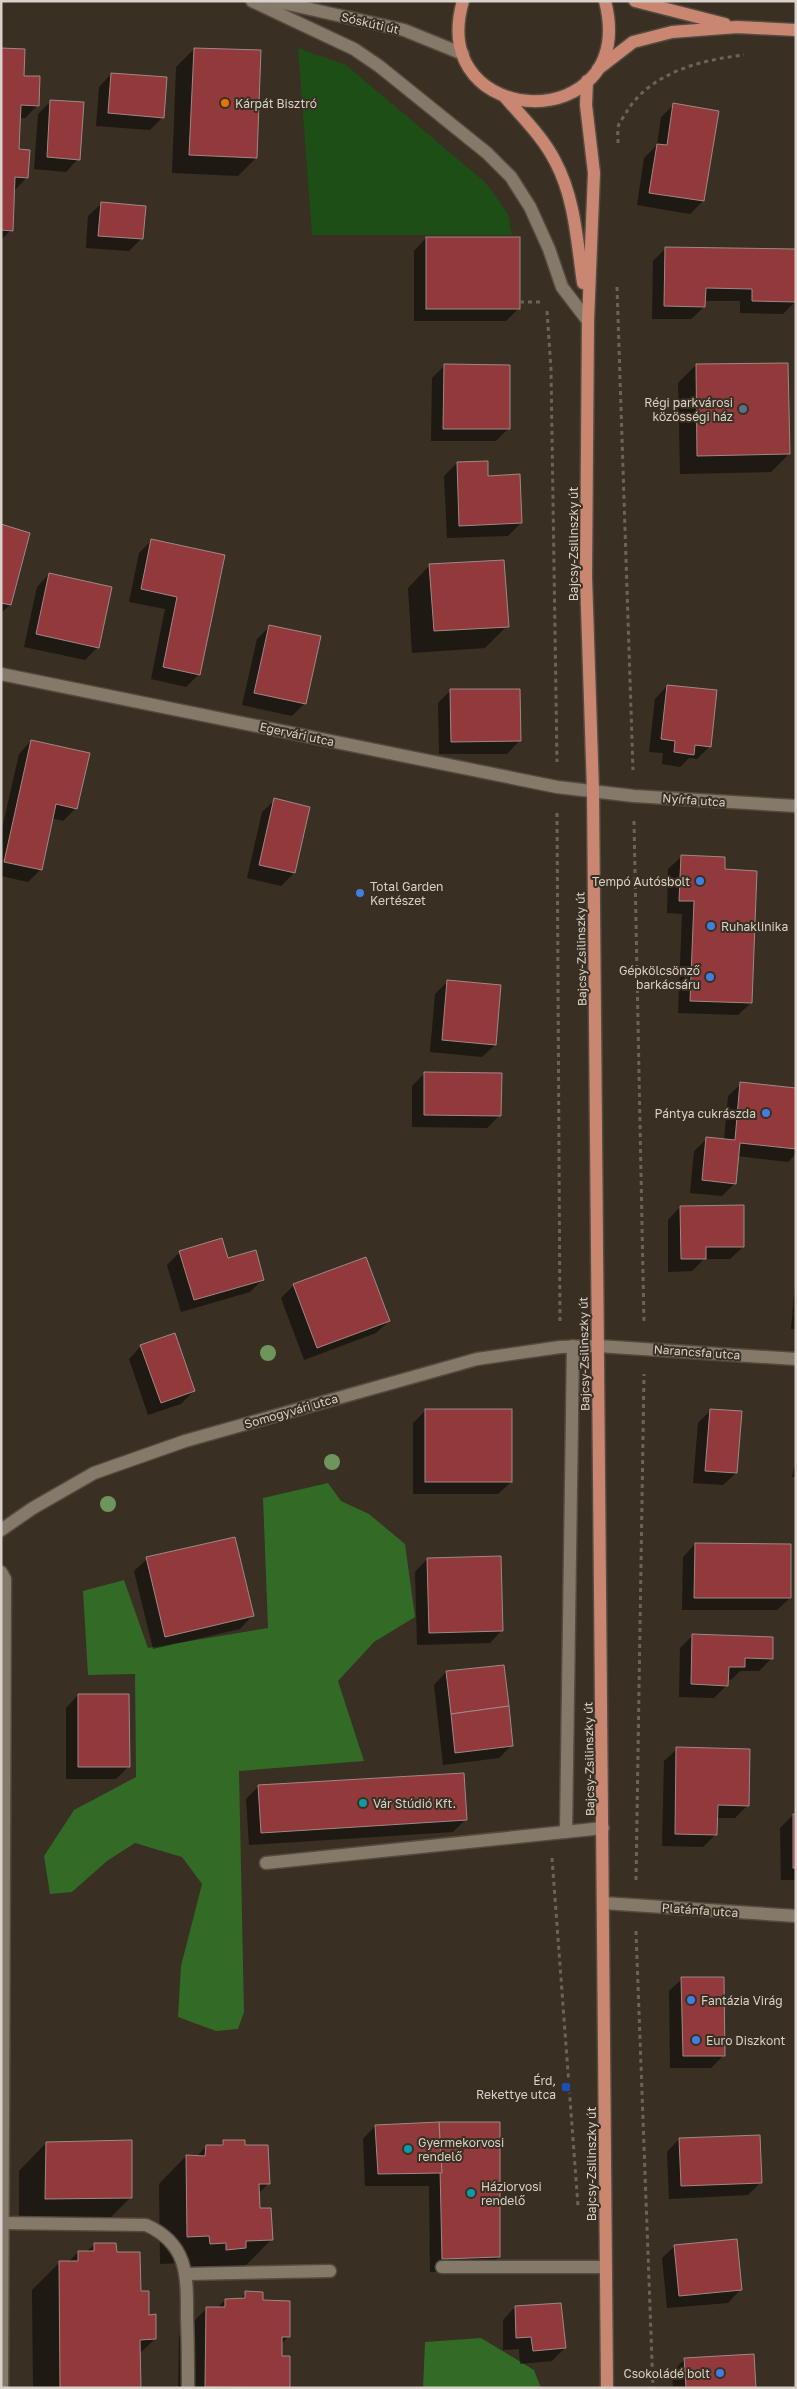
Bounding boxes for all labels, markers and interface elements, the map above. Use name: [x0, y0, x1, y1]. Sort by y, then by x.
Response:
street label: Sóskúti út: [340, 9, 400, 37]
place label: Kárpát Bisztró: [235, 96, 317, 111]
marker: Kárpát Bisztró: [219, 97, 231, 109]
place label: Régi parkvárosi közösségi ház: [644, 395, 733, 424]
marker: Régi parkvárosi közösségi ház: [737, 403, 749, 415]
street label: Bajcsy-Zsilinszky út: [566, 487, 581, 601]
street label: Egervári utca: [258, 719, 336, 749]
street label: Nyírfa utca: [662, 790, 726, 810]
place label: Tempó Autósbolt: [592, 874, 690, 889]
marker: Tempó Autósbolt: [694, 875, 706, 887]
place label: Total Garden Kertészet: [370, 879, 444, 908]
marker: Total Garden Kertészet: [354, 887, 366, 899]
street label: Bajcsy-Zsilinszky út: [572, 892, 589, 1006]
place label: Ruhaklinika: [721, 919, 788, 934]
marker: Ruhaklinika: [705, 920, 717, 932]
place label: Gépkölcsönző barkácsáru: [619, 963, 700, 992]
marker: Gépkölcsönző barkácsáru: [704, 971, 716, 983]
place label: Pántya cukrászda: [654, 1106, 756, 1121]
marker: Pántya cukrászda: [760, 1107, 772, 1119]
street label: Bajcsy-Zsilinszky út: [575, 1297, 592, 1411]
street label: Narancsfa utca: [653, 1341, 741, 1363]
street label: Somogyvári utca: [243, 1390, 339, 1432]
street label: Bajcsy-Zsilinszky út: [580, 1702, 597, 1816]
place label: Vár Stúdió Kft.: [373, 1796, 456, 1811]
marker: Vár Stúdió Kft.: [357, 1797, 369, 1809]
street label: Platánfa utca: [661, 1900, 739, 1920]
place label: Fantázia Virág: [701, 1993, 783, 2008]
marker: Fantázia Virág: [685, 1994, 697, 2006]
place label: Euro Diszkont: [706, 2033, 785, 2048]
marker: Euro Diszkont: [690, 2034, 702, 2046]
place label: Érd, Rekettye utca: [476, 2073, 556, 2102]
marker: Érd, Rekettye utca: [560, 2081, 572, 2093]
street label: Bajcsy-Zsilinszky út: [584, 2107, 599, 2221]
place label: Gyermekorvosi rendelő: [418, 2135, 504, 2164]
marker: Gyermekorvosi rendelő: [402, 2143, 414, 2155]
place label: Háziorvosi rendelő: [481, 2179, 542, 2208]
marker: Háziorvosi rendelő: [465, 2187, 477, 2199]
place label: Csokoládé bolt: [624, 2366, 710, 2381]
marker: Csokoládé bolt: [714, 2367, 726, 2379]

